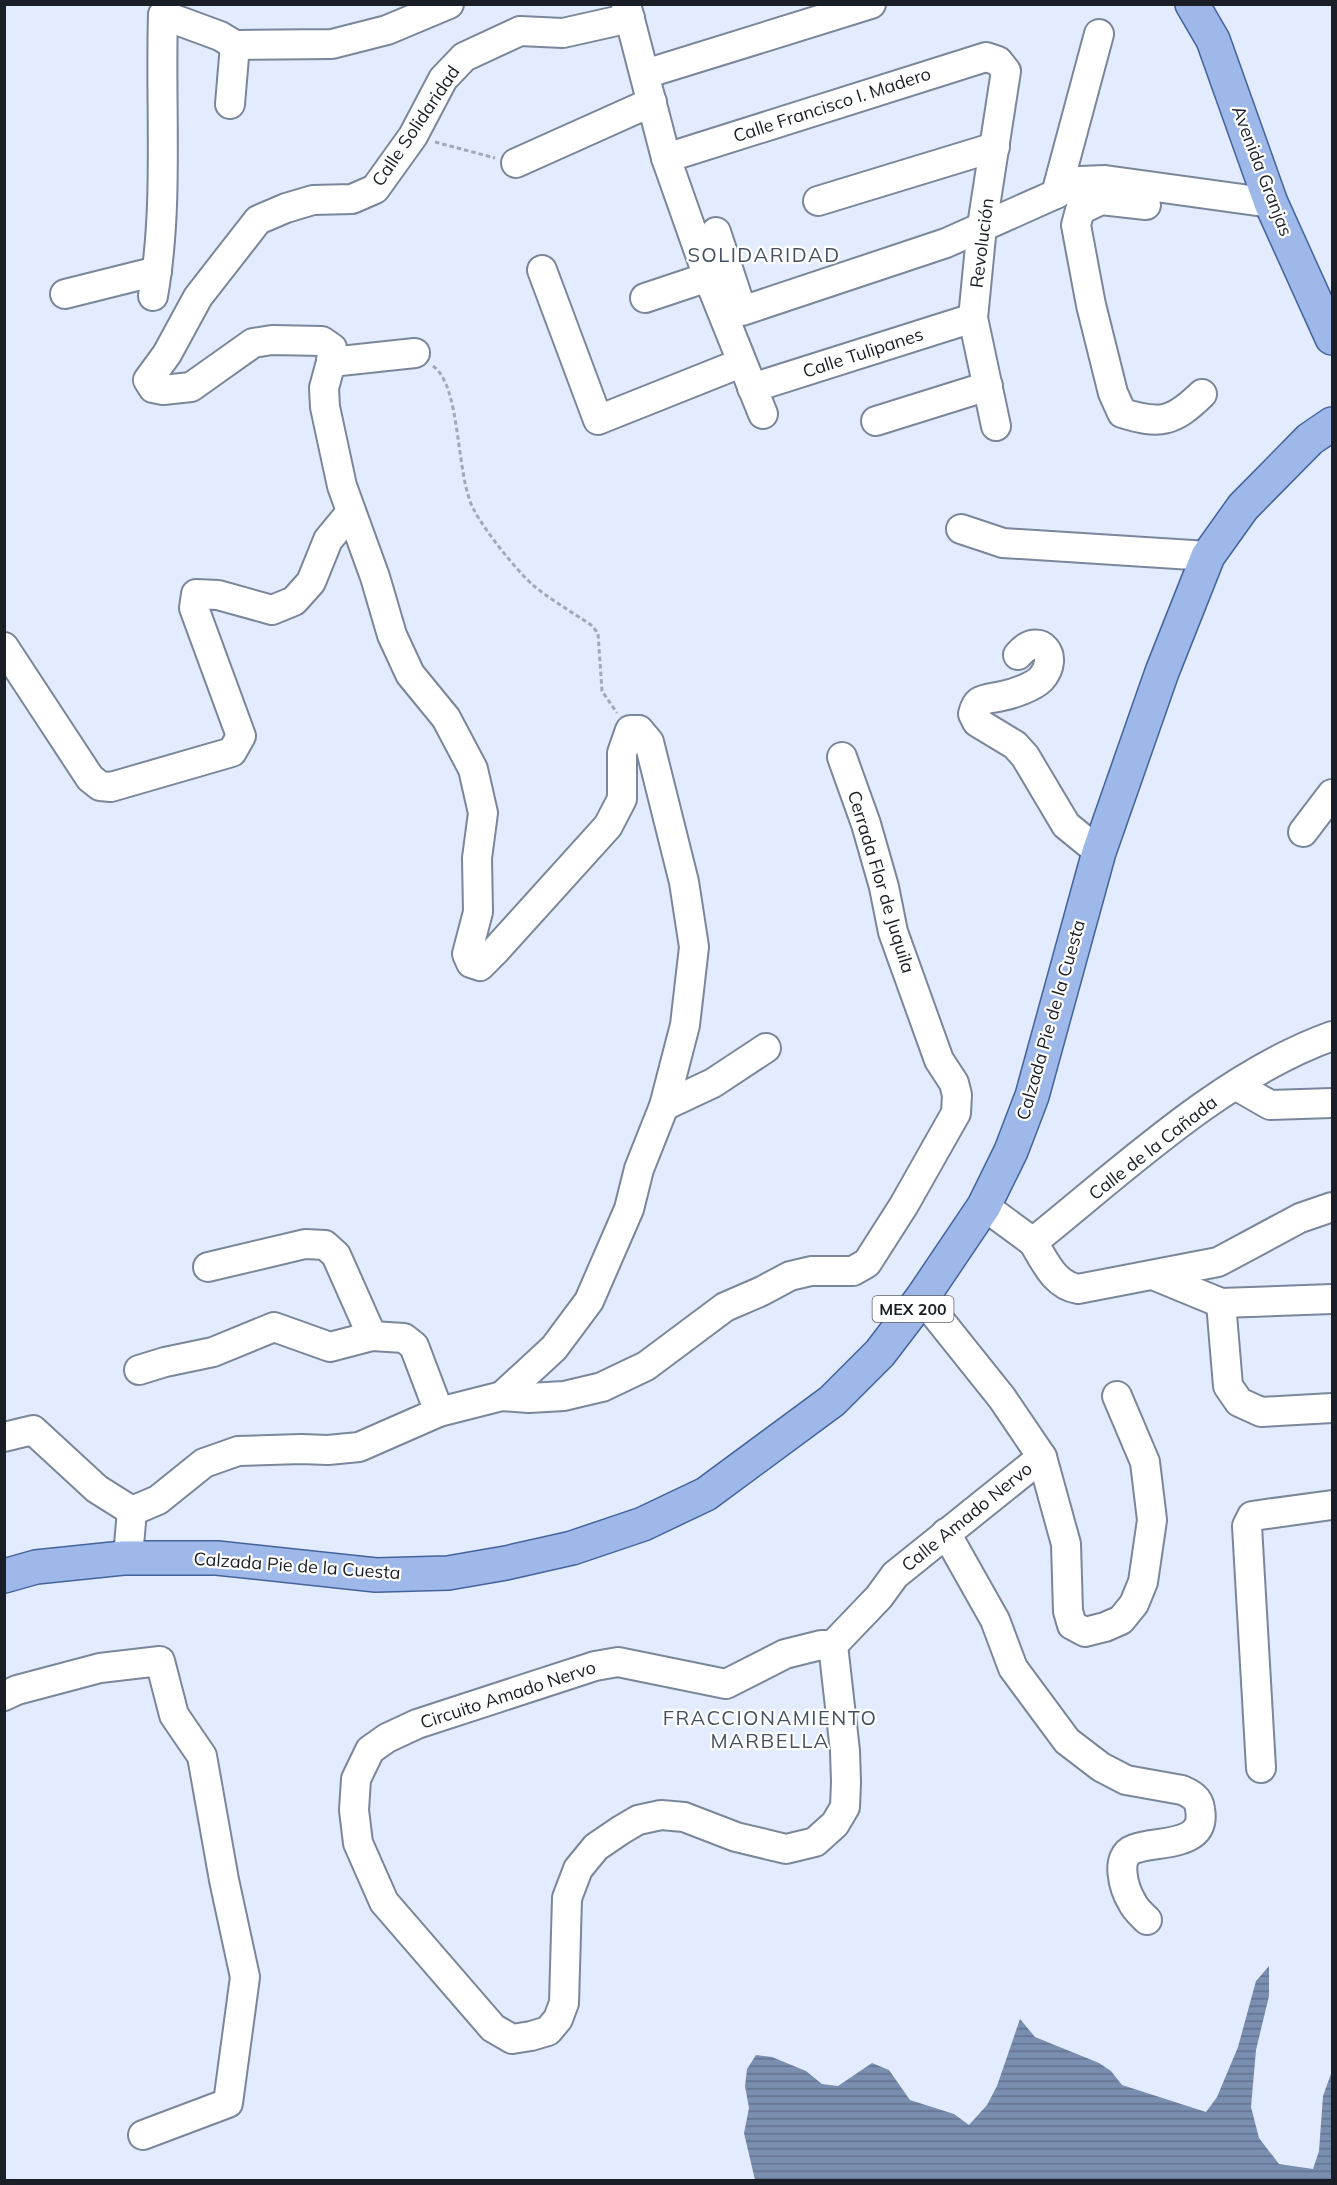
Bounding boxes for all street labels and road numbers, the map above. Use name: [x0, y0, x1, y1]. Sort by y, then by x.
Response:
street label: Calle Solidaridad: [367, 61, 464, 191]
street label: Calle Francisco I. Madero: [730, 62, 934, 147]
street label: Avenida Granjas: [1227, 102, 1298, 239]
street label: Revolución: [965, 197, 998, 289]
street label: Calle Tulipanes: [800, 322, 926, 383]
street label: Cerrada Flor de Juquila: [843, 788, 920, 976]
street label: Calzada Pie de la Cuesta: [1011, 917, 1090, 1123]
street label: Calle de la Cañada: [1084, 1090, 1222, 1205]
road number: MEX 200: [872, 1296, 954, 1322]
street label: Calle Amado Nervo: [897, 1457, 1037, 1576]
street label: Calzada Pie de la Cuesta: [193, 1547, 401, 1584]
street label: Circuito Amado Nervo: [417, 1655, 599, 1734]

